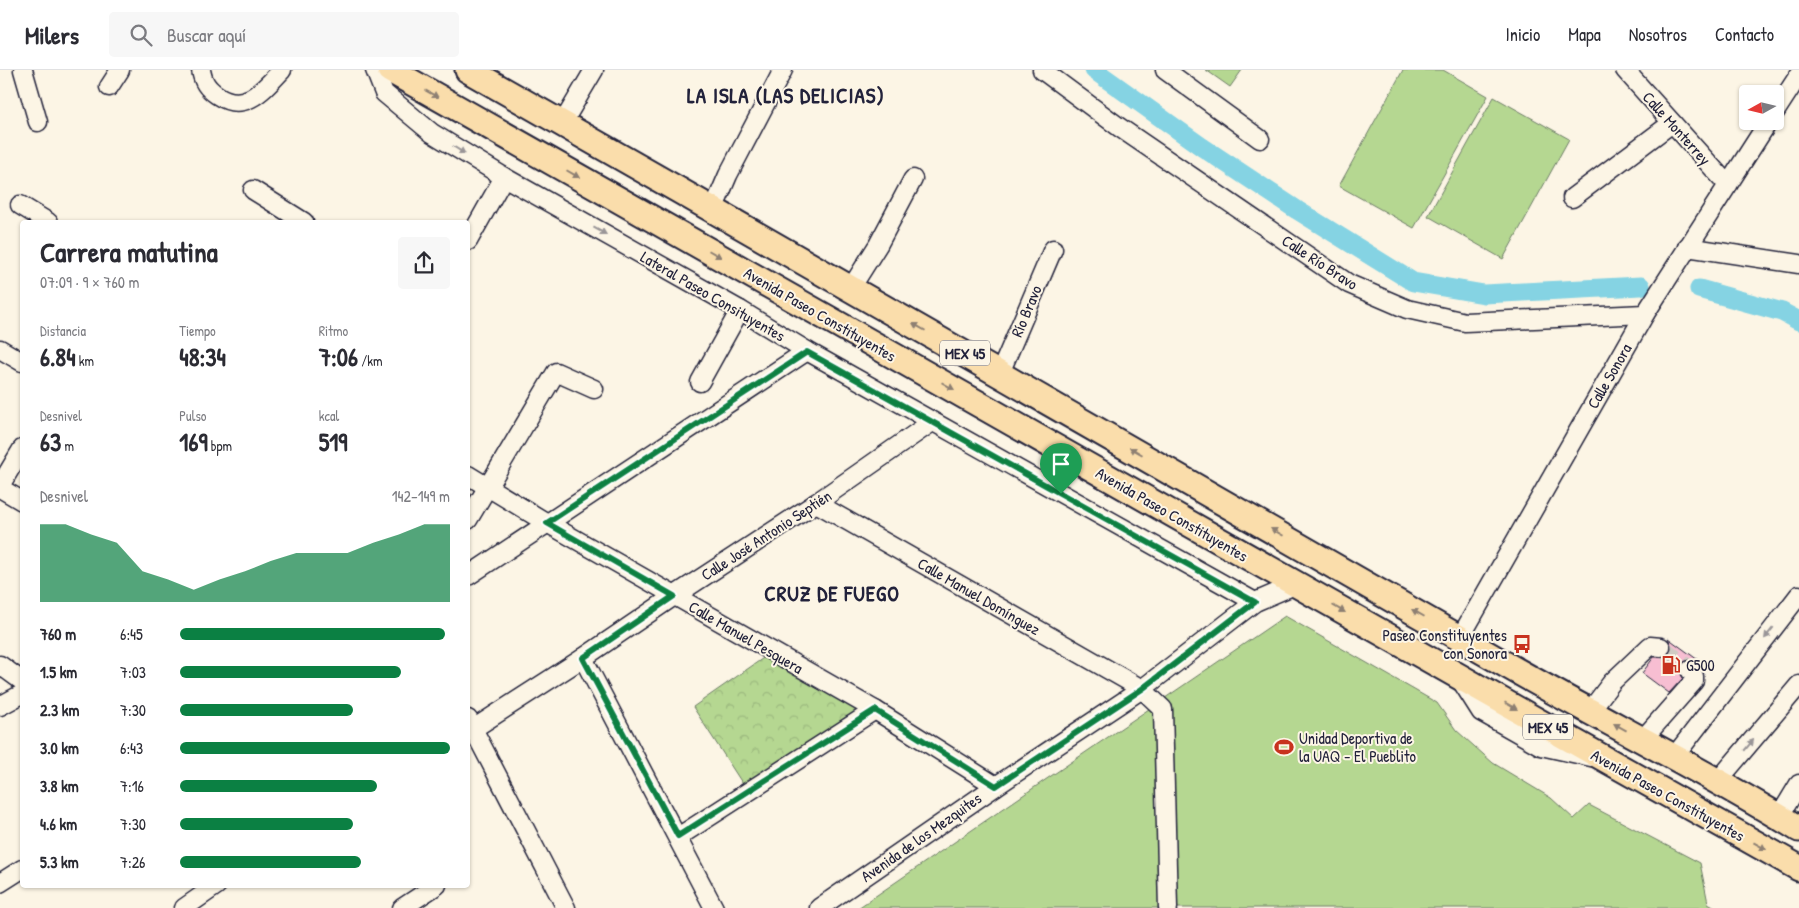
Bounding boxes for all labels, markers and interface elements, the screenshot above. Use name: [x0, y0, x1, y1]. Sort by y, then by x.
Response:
search box: [109, 12, 459, 57]
text: Milers: [25, 19, 79, 51]
icon: search: [127, 21, 155, 49]
text: Buscar aquí: [167, 22, 246, 48]
text: Inicio: [1506, 22, 1540, 47]
text: Mapa: [1568, 22, 1601, 47]
text: Nosotros: [1629, 22, 1687, 47]
text: Contacto: [1715, 22, 1774, 47]
district label: LA ISLA (LAS DELICIAS): [687, 81, 885, 110]
north arrow: [1739, 85, 1784, 130]
map controls: [1739, 85, 1784, 130]
street label: Calle Monterrey: [1638, 86, 1716, 170]
one-way arrow: [425, 90, 439, 98]
one-way arrow: [452, 145, 466, 154]
one-way arrow: [566, 170, 581, 178]
one-way arrow: [592, 227, 607, 235]
street label: Calle Río Bravo: [1278, 229, 1363, 295]
text: Carrera matutina: [40, 233, 218, 271]
button: share: [398, 237, 450, 289]
street label: Lateral Paseo Consituyentes: [637, 246, 789, 346]
one-way arrow: [708, 250, 721, 259]
street label: Avenida Paseo Constituyentes: [740, 261, 900, 367]
text: 07:09 · 9 × 760 m: [40, 271, 140, 293]
street label: Río Bravo: [1005, 281, 1047, 340]
text: Distancia: [40, 321, 86, 340]
text: Tiempo: [179, 321, 216, 340]
text: Ritmo: [319, 321, 348, 340]
one-way arrow: [913, 323, 926, 332]
street label: Calle Sonora: [1582, 339, 1636, 413]
text: 6.84: [40, 340, 76, 374]
text: 48:34: [179, 340, 226, 374]
text: 7:06: [319, 340, 358, 374]
road number: MEX 45: [940, 340, 990, 366]
text: km: [76, 351, 94, 370]
text: /km: [358, 351, 383, 370]
one-way arrow: [940, 382, 955, 390]
text: Desnivel: [40, 406, 82, 425]
text: Pulso: [179, 406, 206, 425]
text: kcal: [319, 406, 339, 425]
text: 63: [40, 425, 61, 459]
text: 169: [179, 425, 208, 459]
text: 519: [319, 425, 347, 459]
text: m: [61, 436, 74, 455]
text: bpm: [208, 436, 232, 455]
pin: [1040, 443, 1082, 494]
one-way arrow: [1130, 447, 1143, 456]
icon: arrive: [1047, 450, 1075, 478]
street label: Avenida Paseo Constituyentes: [1092, 461, 1252, 567]
street label: Calle José Antonio Septién: [696, 484, 836, 586]
text: Desnivel: [40, 485, 88, 507]
text: 142–149 m: [392, 485, 450, 507]
one-way arrow: [1271, 528, 1284, 537]
street label: Calle Manuel Domínguez: [914, 552, 1044, 640]
district label: CRUZ DE FUEGO: [764, 579, 900, 608]
street label: Calle Manuel Pesquera: [685, 595, 807, 679]
one-way arrow: [1333, 604, 1346, 613]
one-way arrow: [1412, 609, 1425, 618]
text: 760 m: [40, 623, 76, 645]
text: 6:45: [120, 623, 143, 645]
place label: Paseo Constituyentes con Sonora: [1382, 624, 1507, 664]
one-way arrow: [1764, 626, 1774, 640]
bus stop icon: Paseo Constituyentes con Sonora: [1511, 633, 1533, 655]
fuel station icon: G500: [1660, 654, 1682, 676]
place label: G500: [1686, 654, 1715, 676]
text: 1.5 km: [40, 661, 77, 683]
text: 7:03: [120, 661, 146, 683]
text: 2.3 km: [40, 699, 79, 721]
text: 7:30: [120, 699, 146, 721]
one-way arrow: [1504, 702, 1518, 711]
road number: MEX 45: [1523, 714, 1573, 740]
one-way arrow: [1613, 723, 1626, 732]
place label: Unidad Deportiva de la UAQ - El Pueblito: [1299, 727, 1417, 767]
sports icon: Unidad Deportiva de la UAQ - El Pueblito: [1273, 736, 1295, 758]
text: 3.0 km: [40, 737, 79, 759]
text: 6:43: [120, 737, 143, 759]
one-way arrow: [1743, 739, 1754, 752]
street label: Avenida Paseo Constituyentes: [1587, 744, 1749, 846]
text: 3.8 km: [40, 775, 79, 797]
text: 7:16: [120, 775, 144, 797]
street label: Avenida de los Mezquites: [856, 787, 986, 887]
text: 4.6 km: [40, 813, 77, 835]
text: 7:30: [120, 813, 146, 835]
one-way arrow: [1753, 841, 1766, 850]
text: 5.3 km: [40, 851, 79, 873]
text: 7:26: [120, 851, 146, 873]

